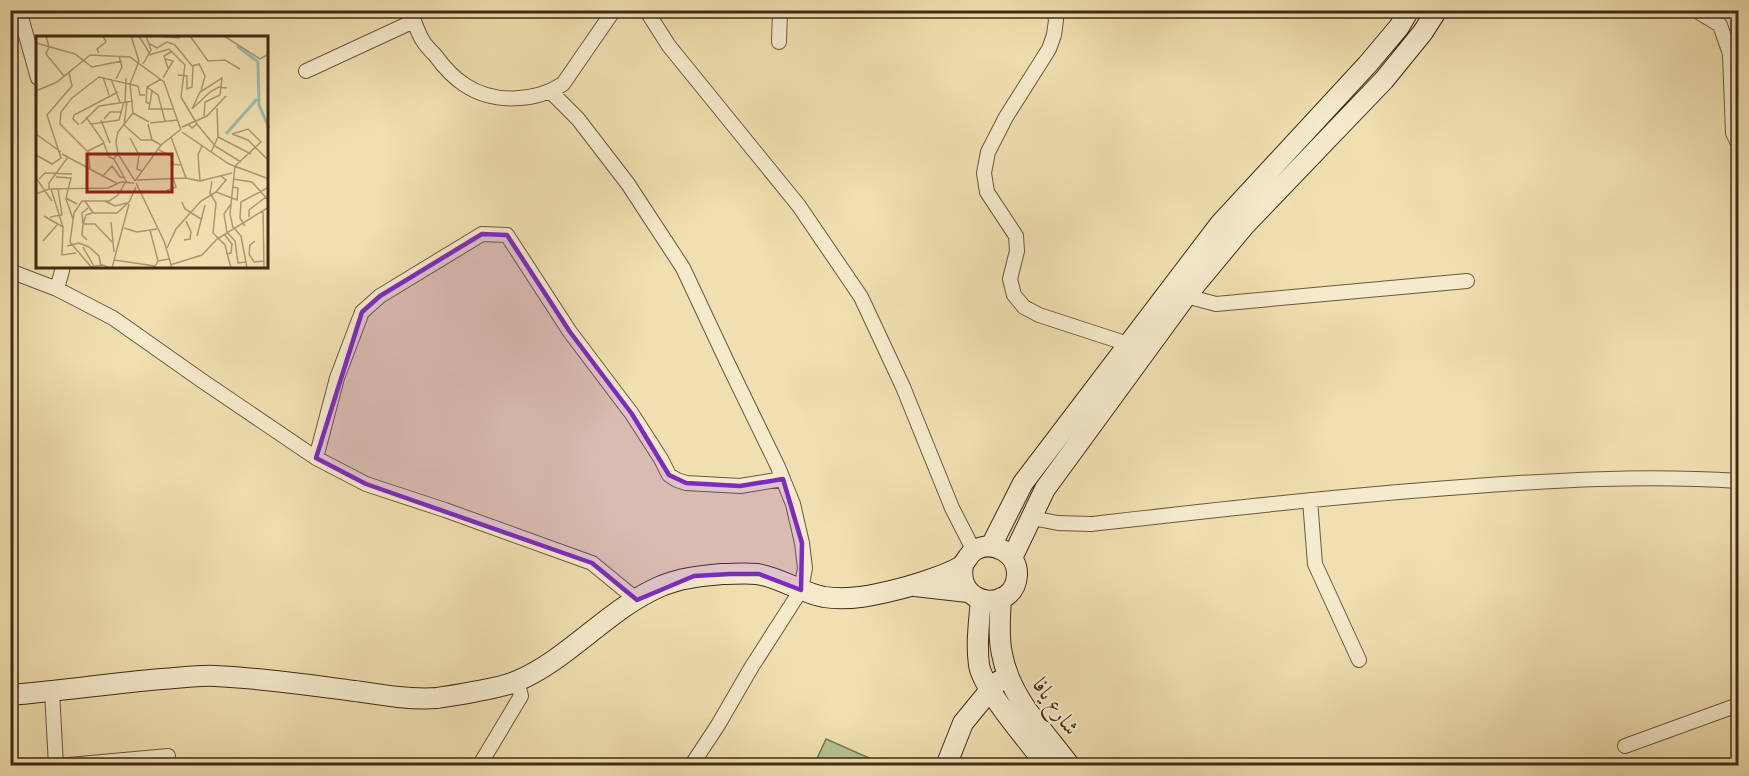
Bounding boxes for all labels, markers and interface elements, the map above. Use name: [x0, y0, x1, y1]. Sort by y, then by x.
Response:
inset map: [36, 36, 268, 268]
street label: شارع يافا: [1023, 672, 1085, 743]

